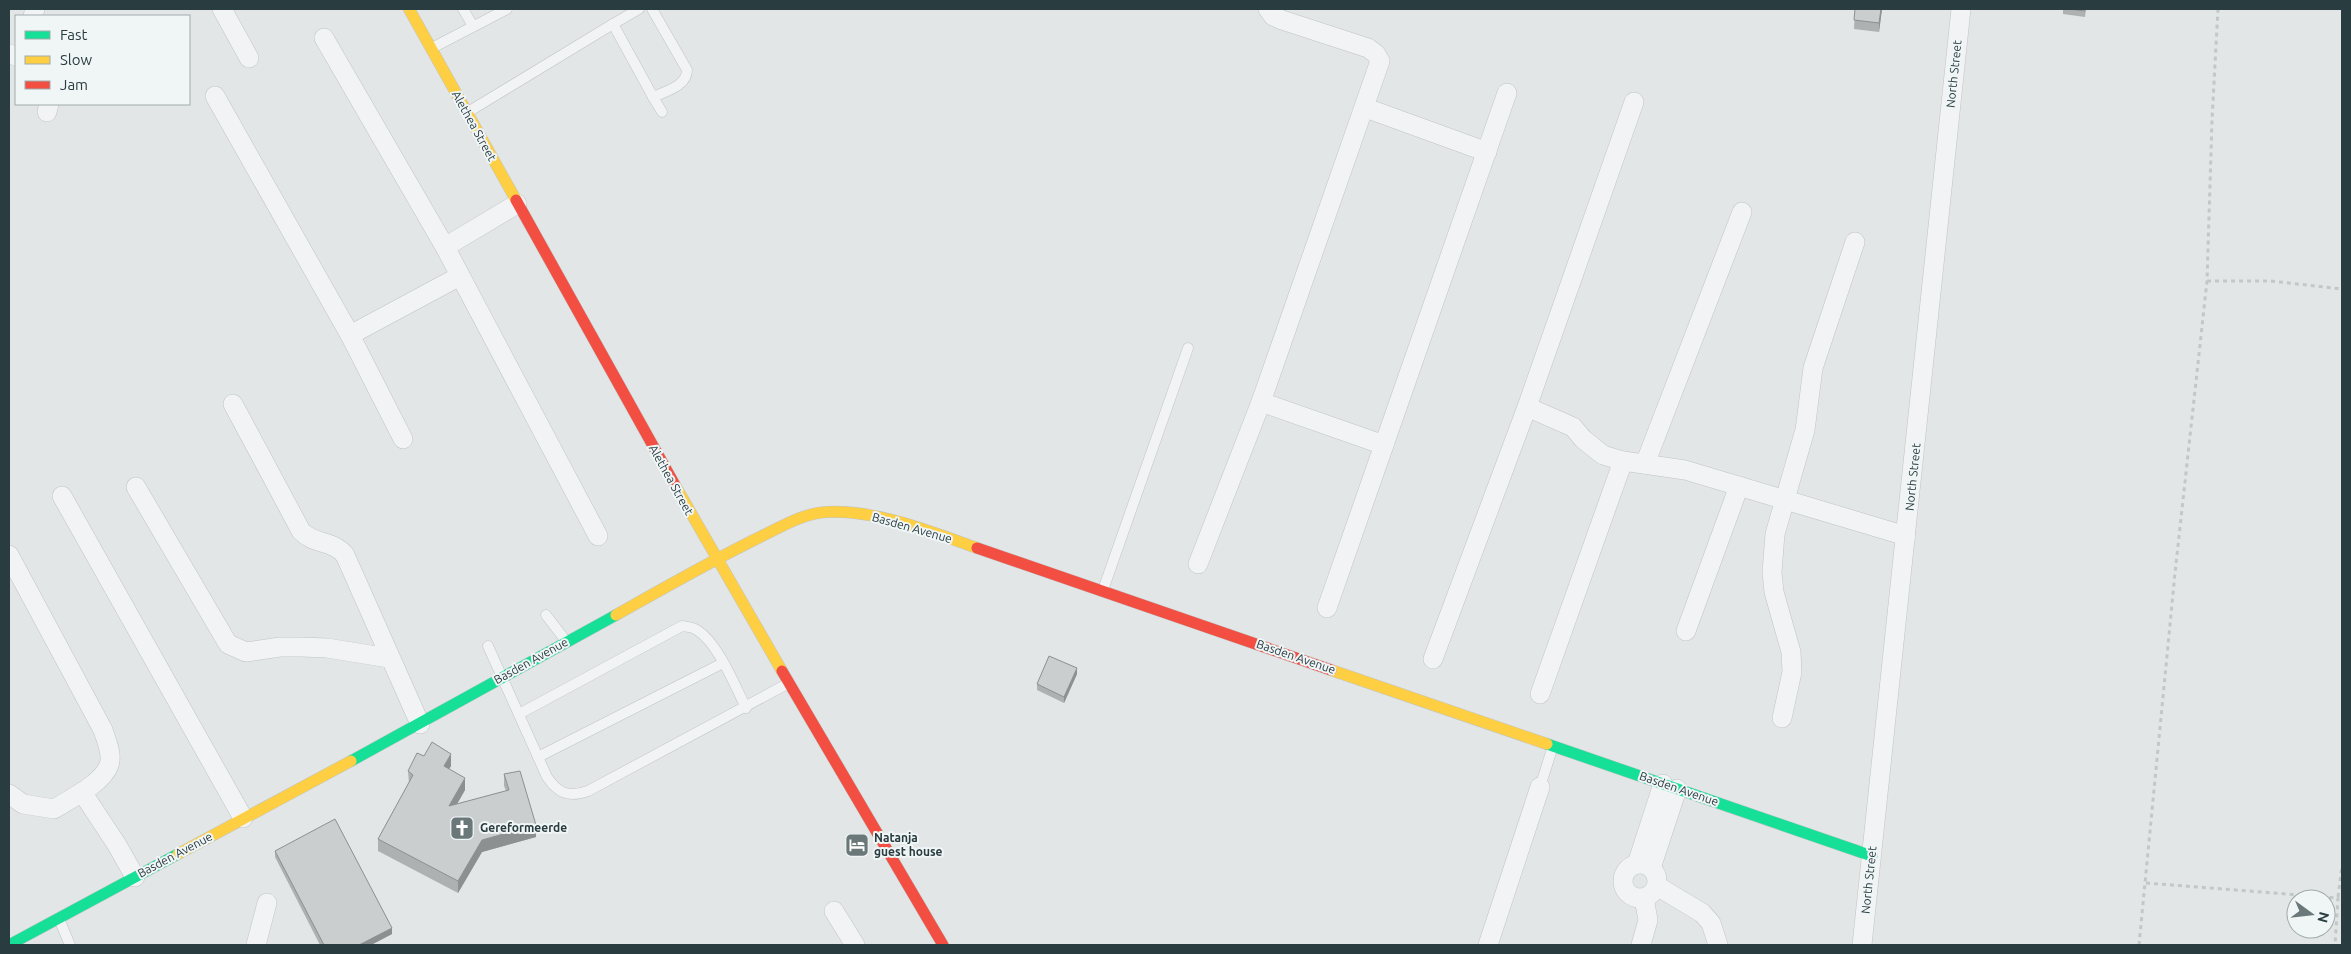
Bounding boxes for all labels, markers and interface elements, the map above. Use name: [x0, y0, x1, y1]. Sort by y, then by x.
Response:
legend: [15, 15, 190, 105]
text: Fast: [60, 26, 88, 43]
street label: North Street: [1943, 39, 1964, 108]
text: Slow: [60, 51, 93, 68]
text: Jam: [60, 76, 88, 93]
street label: Alethea Street: [450, 88, 499, 163]
street label: Alethea Street: [647, 442, 696, 517]
street label: North Street: [1902, 442, 1923, 511]
street label: Basden Avenue: [871, 510, 954, 545]
street label: Basden Avenue: [491, 635, 570, 686]
street label: Basden Avenue: [1255, 637, 1337, 676]
street label: Basden Avenue: [1638, 769, 1720, 808]
church icon: Gereformeerde: [449, 815, 475, 841]
place label: Gereformeerde: [480, 821, 567, 834]
street label: Basden Avenue: [135, 829, 214, 880]
place label: Natanja guest house: [874, 831, 943, 858]
hotel icon: Natanja guest house: [844, 832, 870, 858]
street label: North Street: [1858, 845, 1879, 914]
north arrow: [2286, 889, 2336, 939]
text: N: [2314, 910, 2333, 924]

